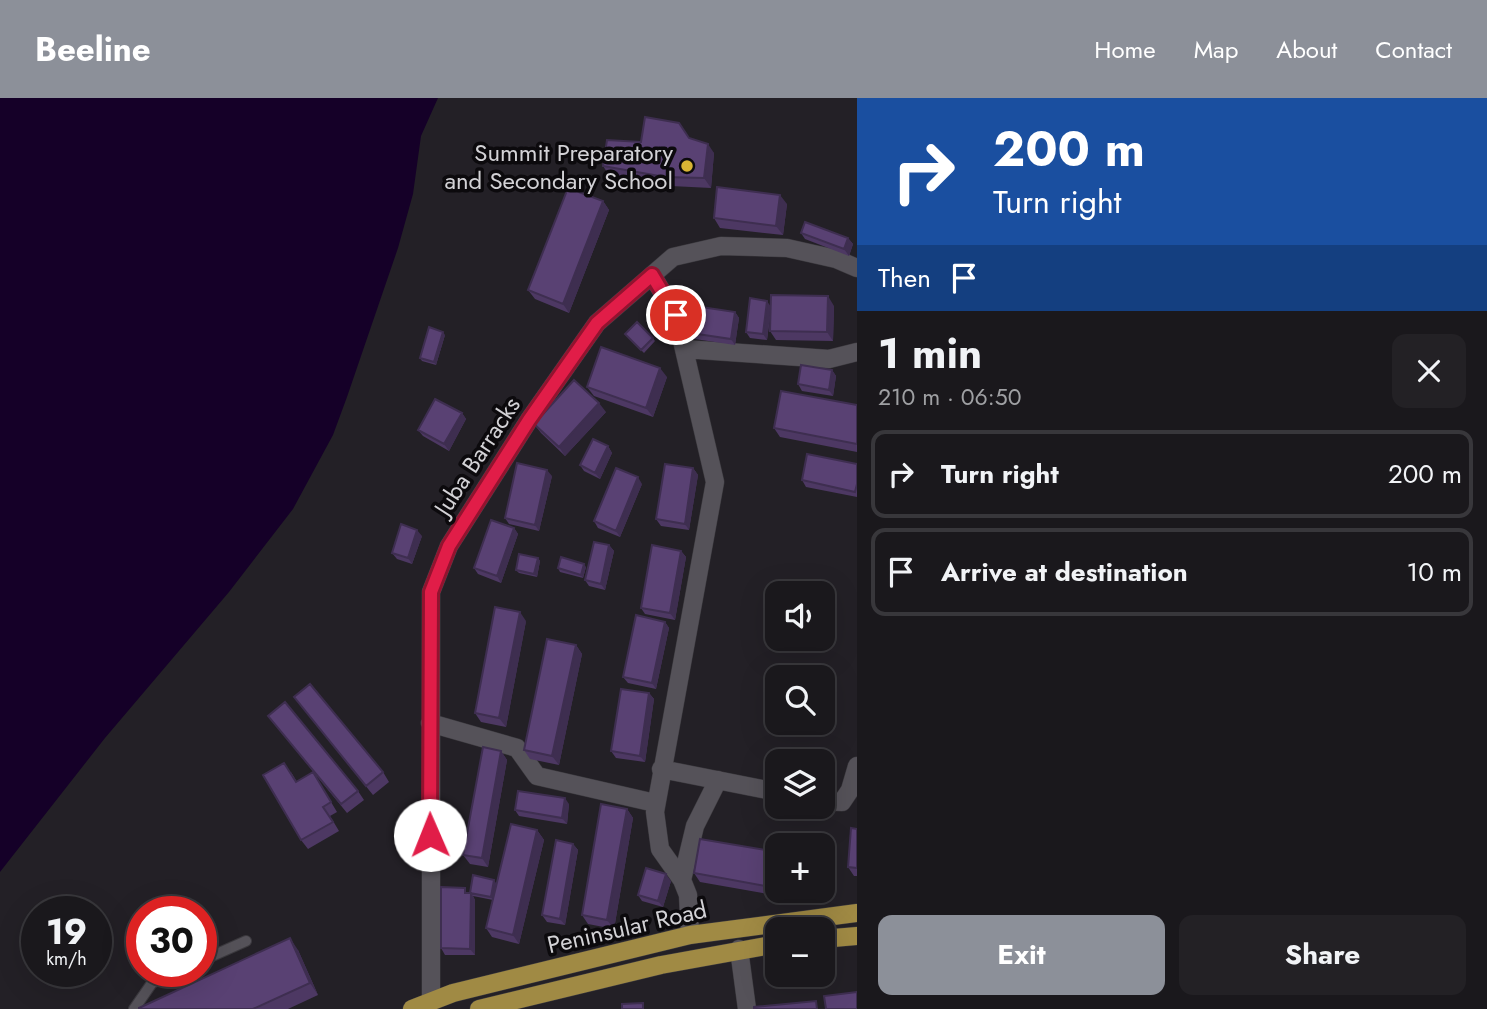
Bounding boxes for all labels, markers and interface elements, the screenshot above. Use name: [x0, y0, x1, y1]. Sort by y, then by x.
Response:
text: Beeline: [35, 26, 151, 73]
text: Home: [1094, 32, 1156, 67]
text: Map: [1194, 32, 1238, 67]
text: About: [1276, 32, 1337, 67]
text: Contact: [1375, 32, 1452, 67]
text: 200 m: [993, 114, 1145, 184]
icon: right: [878, 126, 969, 217]
place label: Summit Preparatory and Secondary School: [444, 135, 673, 198]
marker: Summit Preparatory and Secondary School: [679, 158, 695, 174]
text: Turn right: [993, 179, 1122, 225]
text: Then: [878, 259, 931, 297]
icon: arrive: [945, 259, 983, 297]
pin: [646, 285, 706, 345]
icon: arrive: [657, 296, 695, 334]
text: 1 min: [878, 323, 982, 384]
button: close: [1392, 334, 1466, 408]
text: 210 m · 06:50: [878, 380, 1022, 414]
street label: Juba Barracks: [424, 390, 529, 525]
icon: right: [882, 455, 920, 493]
text: Turn right: [941, 455, 1059, 493]
text: 200 m: [1388, 455, 1462, 493]
icon: arrive: [882, 553, 920, 591]
text: Arrive at destination: [941, 553, 1188, 591]
text: 10 m: [1407, 553, 1462, 591]
map controls: [765, 581, 835, 987]
button: sound: [765, 581, 835, 651]
button: search: [765, 665, 835, 735]
button: layers: [765, 749, 835, 819]
position arrow: [393, 798, 467, 872]
button: +: [765, 833, 835, 903]
street label: Peninsular Road: [544, 892, 710, 962]
speed limit sign: 30: [126, 896, 217, 987]
text: 19: [46, 907, 87, 957]
button: Exit: [878, 915, 1165, 995]
button: Share: [1179, 915, 1466, 995]
button: −: [765, 917, 835, 987]
text: km/h: [46, 946, 87, 972]

